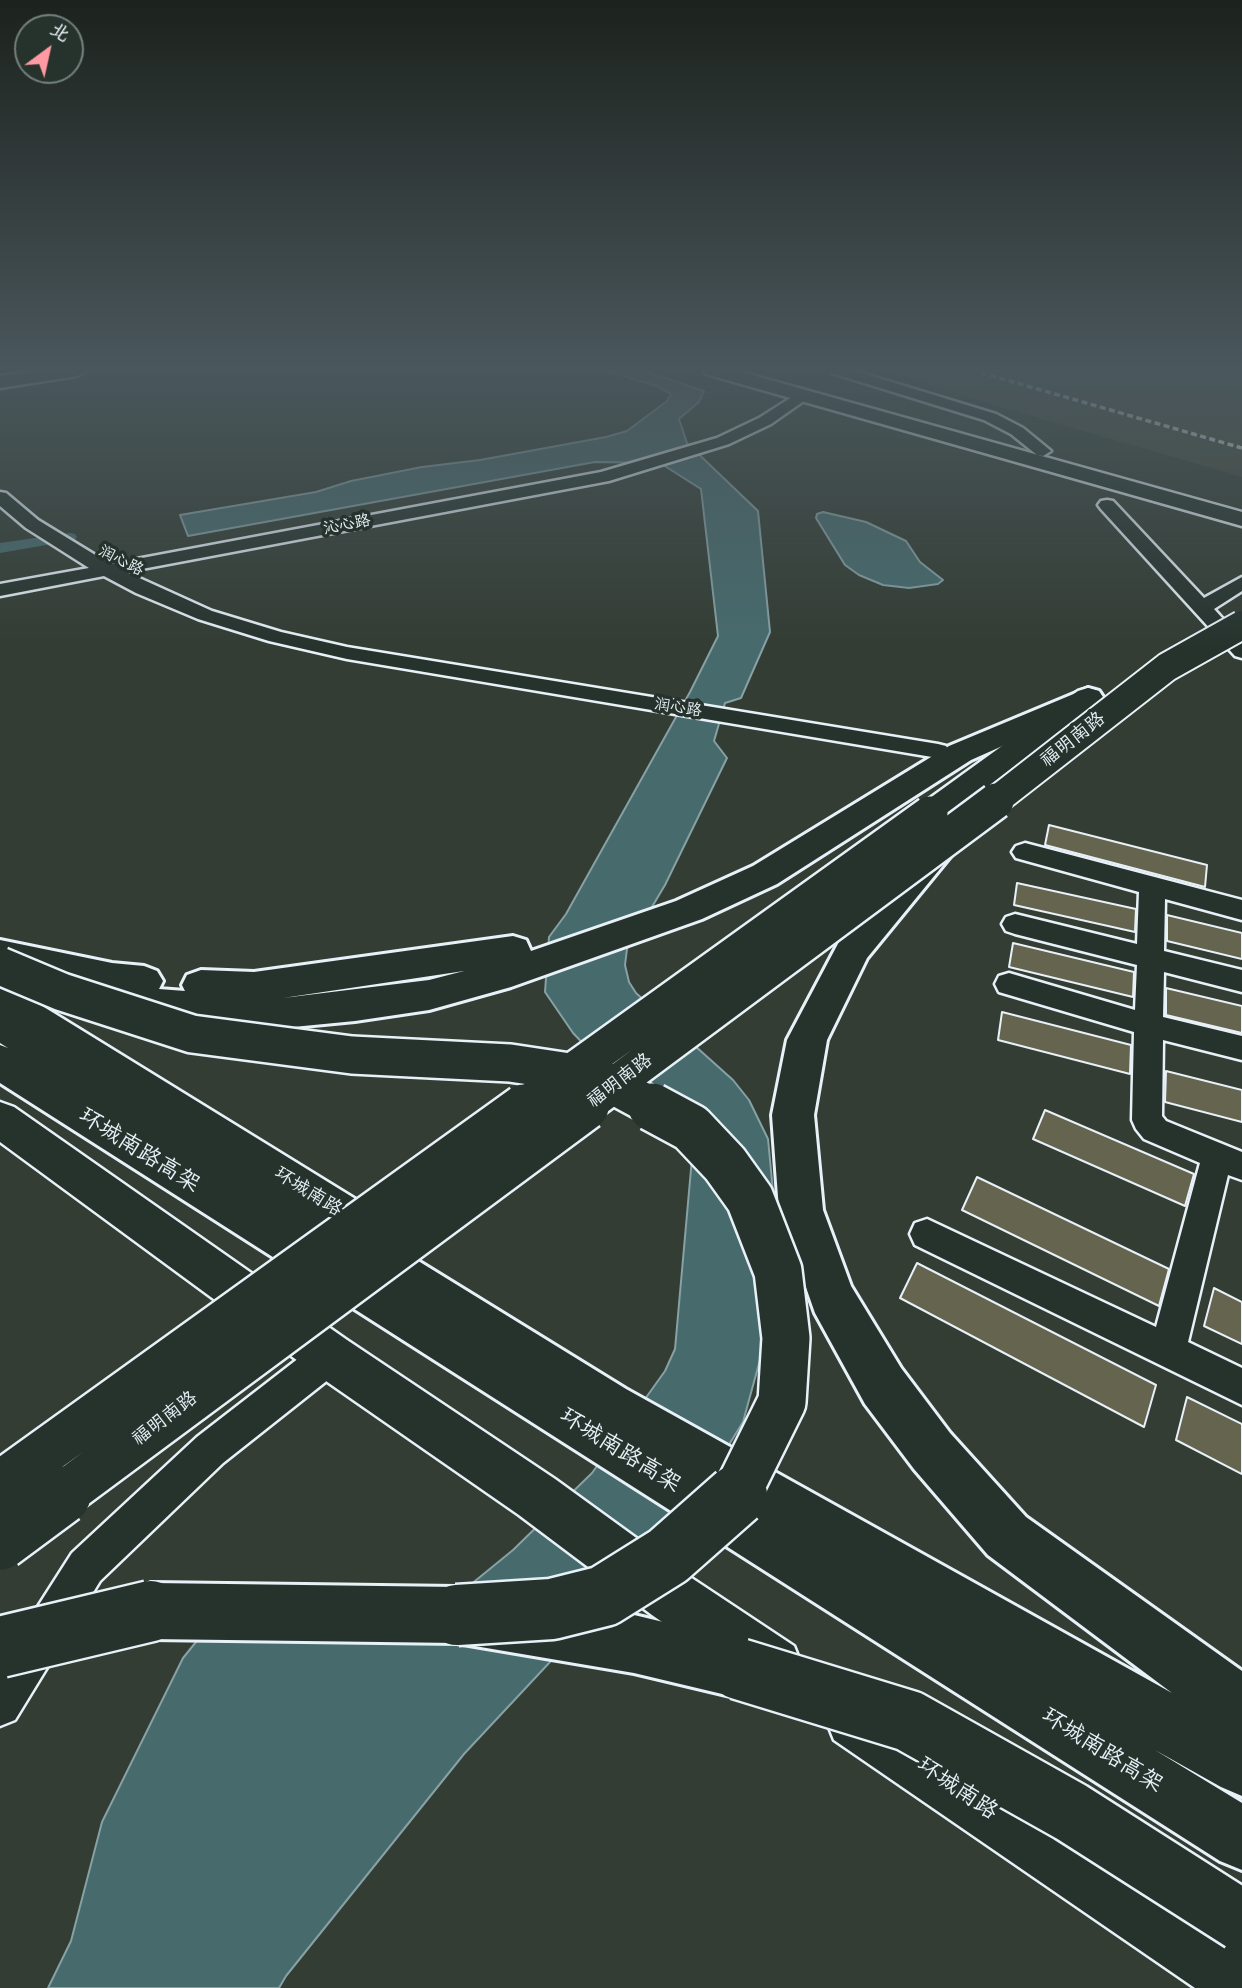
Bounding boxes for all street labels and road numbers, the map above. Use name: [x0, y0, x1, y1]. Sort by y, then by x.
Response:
street label: 沁心路: [322, 511, 372, 539]
street label: 润心路: [95, 542, 147, 580]
street label: 润心路: [653, 695, 703, 721]
street label: 福明南路: [1036, 708, 1110, 772]
street label: 福明南路: [583, 1049, 657, 1113]
street label: 环城南路高架: [73, 1103, 205, 1199]
street label: 环城南路: [270, 1162, 346, 1222]
street label: 福明南路: [128, 1387, 202, 1451]
street label: 环城南路高架: [554, 1403, 686, 1499]
street label: 环城南路高架: [1036, 1703, 1168, 1799]
street label: 环城南路: [911, 1752, 1003, 1826]

